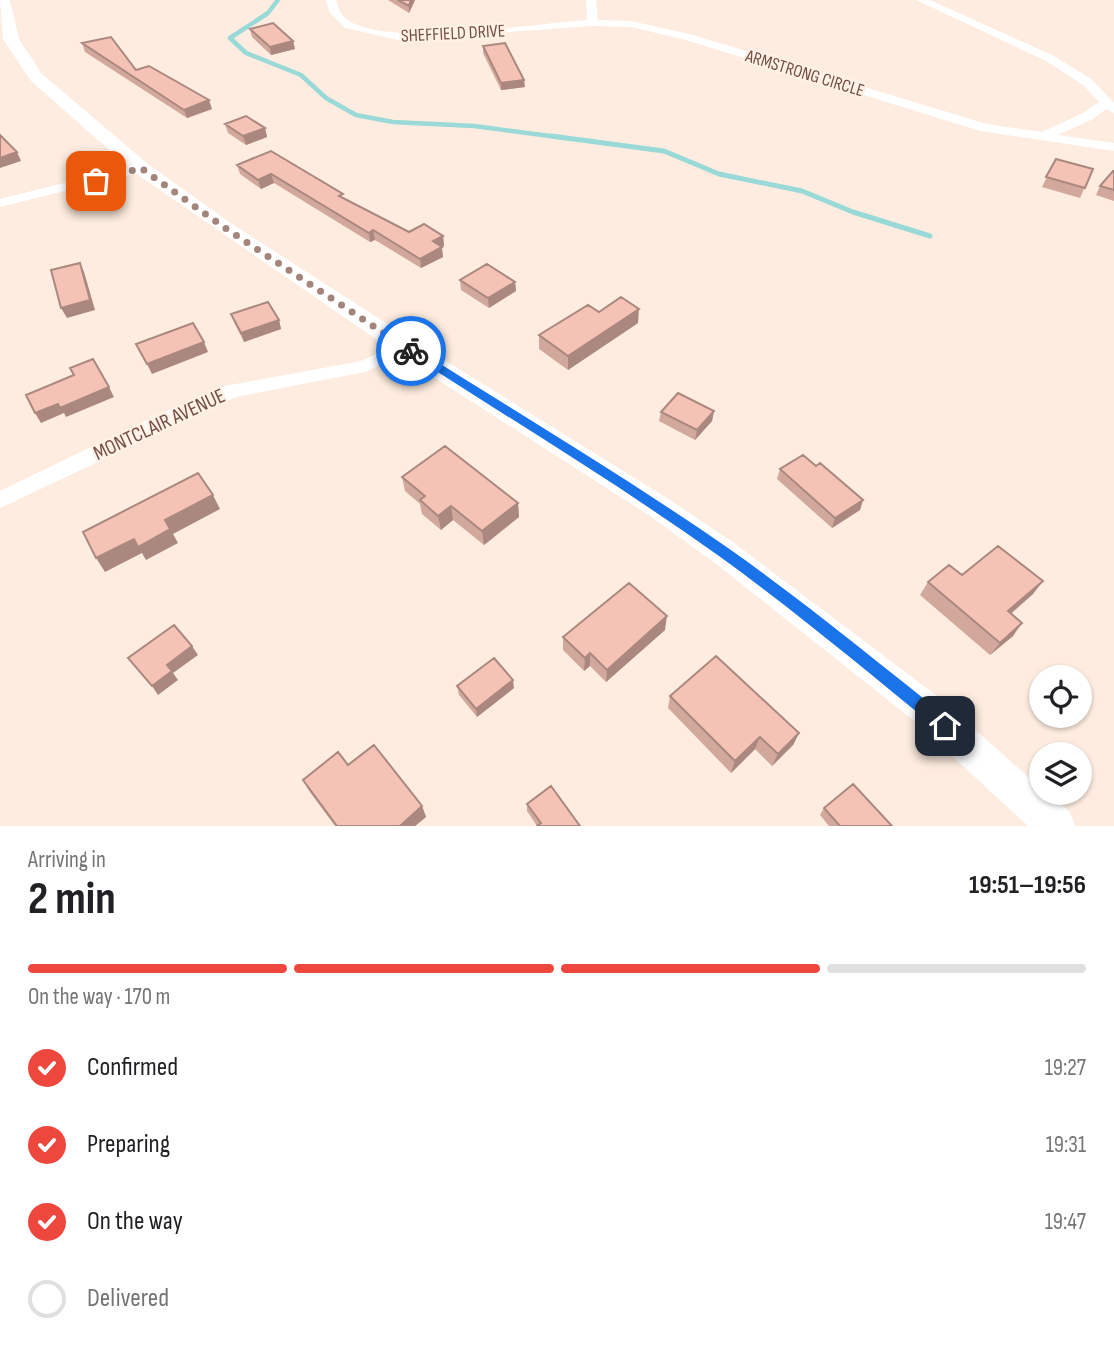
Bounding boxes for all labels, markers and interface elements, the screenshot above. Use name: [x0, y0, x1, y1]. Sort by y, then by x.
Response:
street label: SHEFFIELD DRIVE: [400, 20, 506, 47]
street label: ARMSTRONG CIRCLE: [742, 45, 867, 102]
pin: [66, 151, 126, 211]
icon: bag: [77, 162, 115, 200]
courier: [376, 316, 446, 386]
icon: bike: [392, 332, 430, 370]
street label: MONTCLAIR AVENUE: [89, 383, 229, 466]
map controls: [1029, 665, 1092, 805]
button: locate: [1029, 665, 1092, 728]
pin: [915, 696, 975, 756]
icon: home: [926, 707, 964, 745]
button: layers: [1029, 742, 1092, 805]
text: Arriving in: [28, 846, 106, 874]
text: 19:51–19:56: [969, 870, 1086, 901]
text: 2 min: [28, 872, 116, 927]
text: On the way · 170 m: [28, 983, 170, 1011]
icon: check: [28, 1049, 66, 1087]
text: Confirmed: [87, 1052, 178, 1083]
text: 19:27: [1045, 1054, 1086, 1082]
icon: check: [28, 1126, 66, 1164]
text: Preparing: [87, 1129, 170, 1160]
text: 19:31: [1046, 1131, 1086, 1159]
icon: check: [28, 1203, 66, 1241]
text: On the way: [87, 1206, 183, 1237]
text: 19:47: [1045, 1208, 1086, 1236]
text: Delivered: [87, 1283, 169, 1314]

